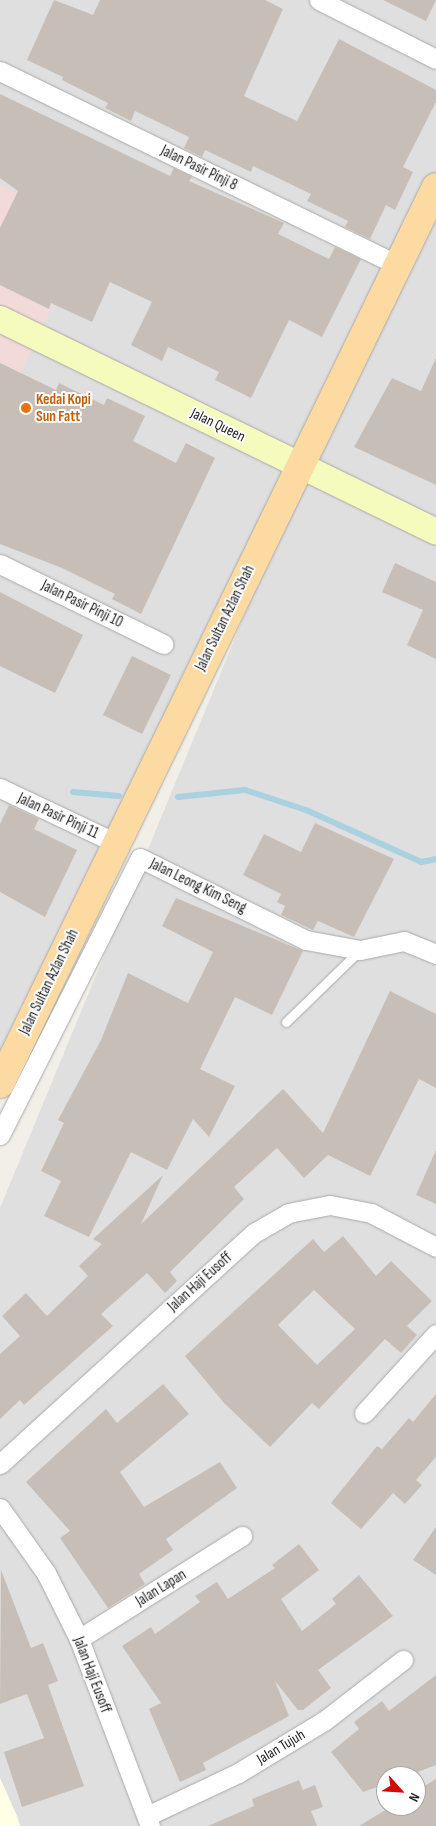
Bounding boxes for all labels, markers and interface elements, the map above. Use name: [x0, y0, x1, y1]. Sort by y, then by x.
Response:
street label: Jalan Pasir Pinji 8: [158, 142, 240, 194]
place label: Kedai Kopi Sun Fatt: [36, 390, 91, 425]
marker: Kedai Kopi Sun Fatt: [20, 402, 32, 414]
street label: Jalan Queen: [188, 404, 248, 446]
street label: Jalan Sultan Azlan Shah: [192, 562, 258, 674]
street label: Jalan Pasir Pinji 10: [38, 577, 126, 631]
street label: Jalan Pasir Pinji 11: [15, 789, 101, 843]
street label: Jalan Leong Kim Seng: [147, 855, 249, 917]
street label: Jalan Sultan Azlan Shah: [16, 926, 82, 1038]
street label: Jalan Haji Eusoff: [164, 1249, 236, 1315]
street label: Jalan Lapan: [133, 1566, 189, 1610]
street label: Jalan Haji Eusoff: [69, 1634, 115, 1716]
street label: Jalan Tujuh: [254, 1726, 308, 1768]
north arrow: [376, 1766, 426, 1816]
text: N: [405, 1790, 423, 1804]

